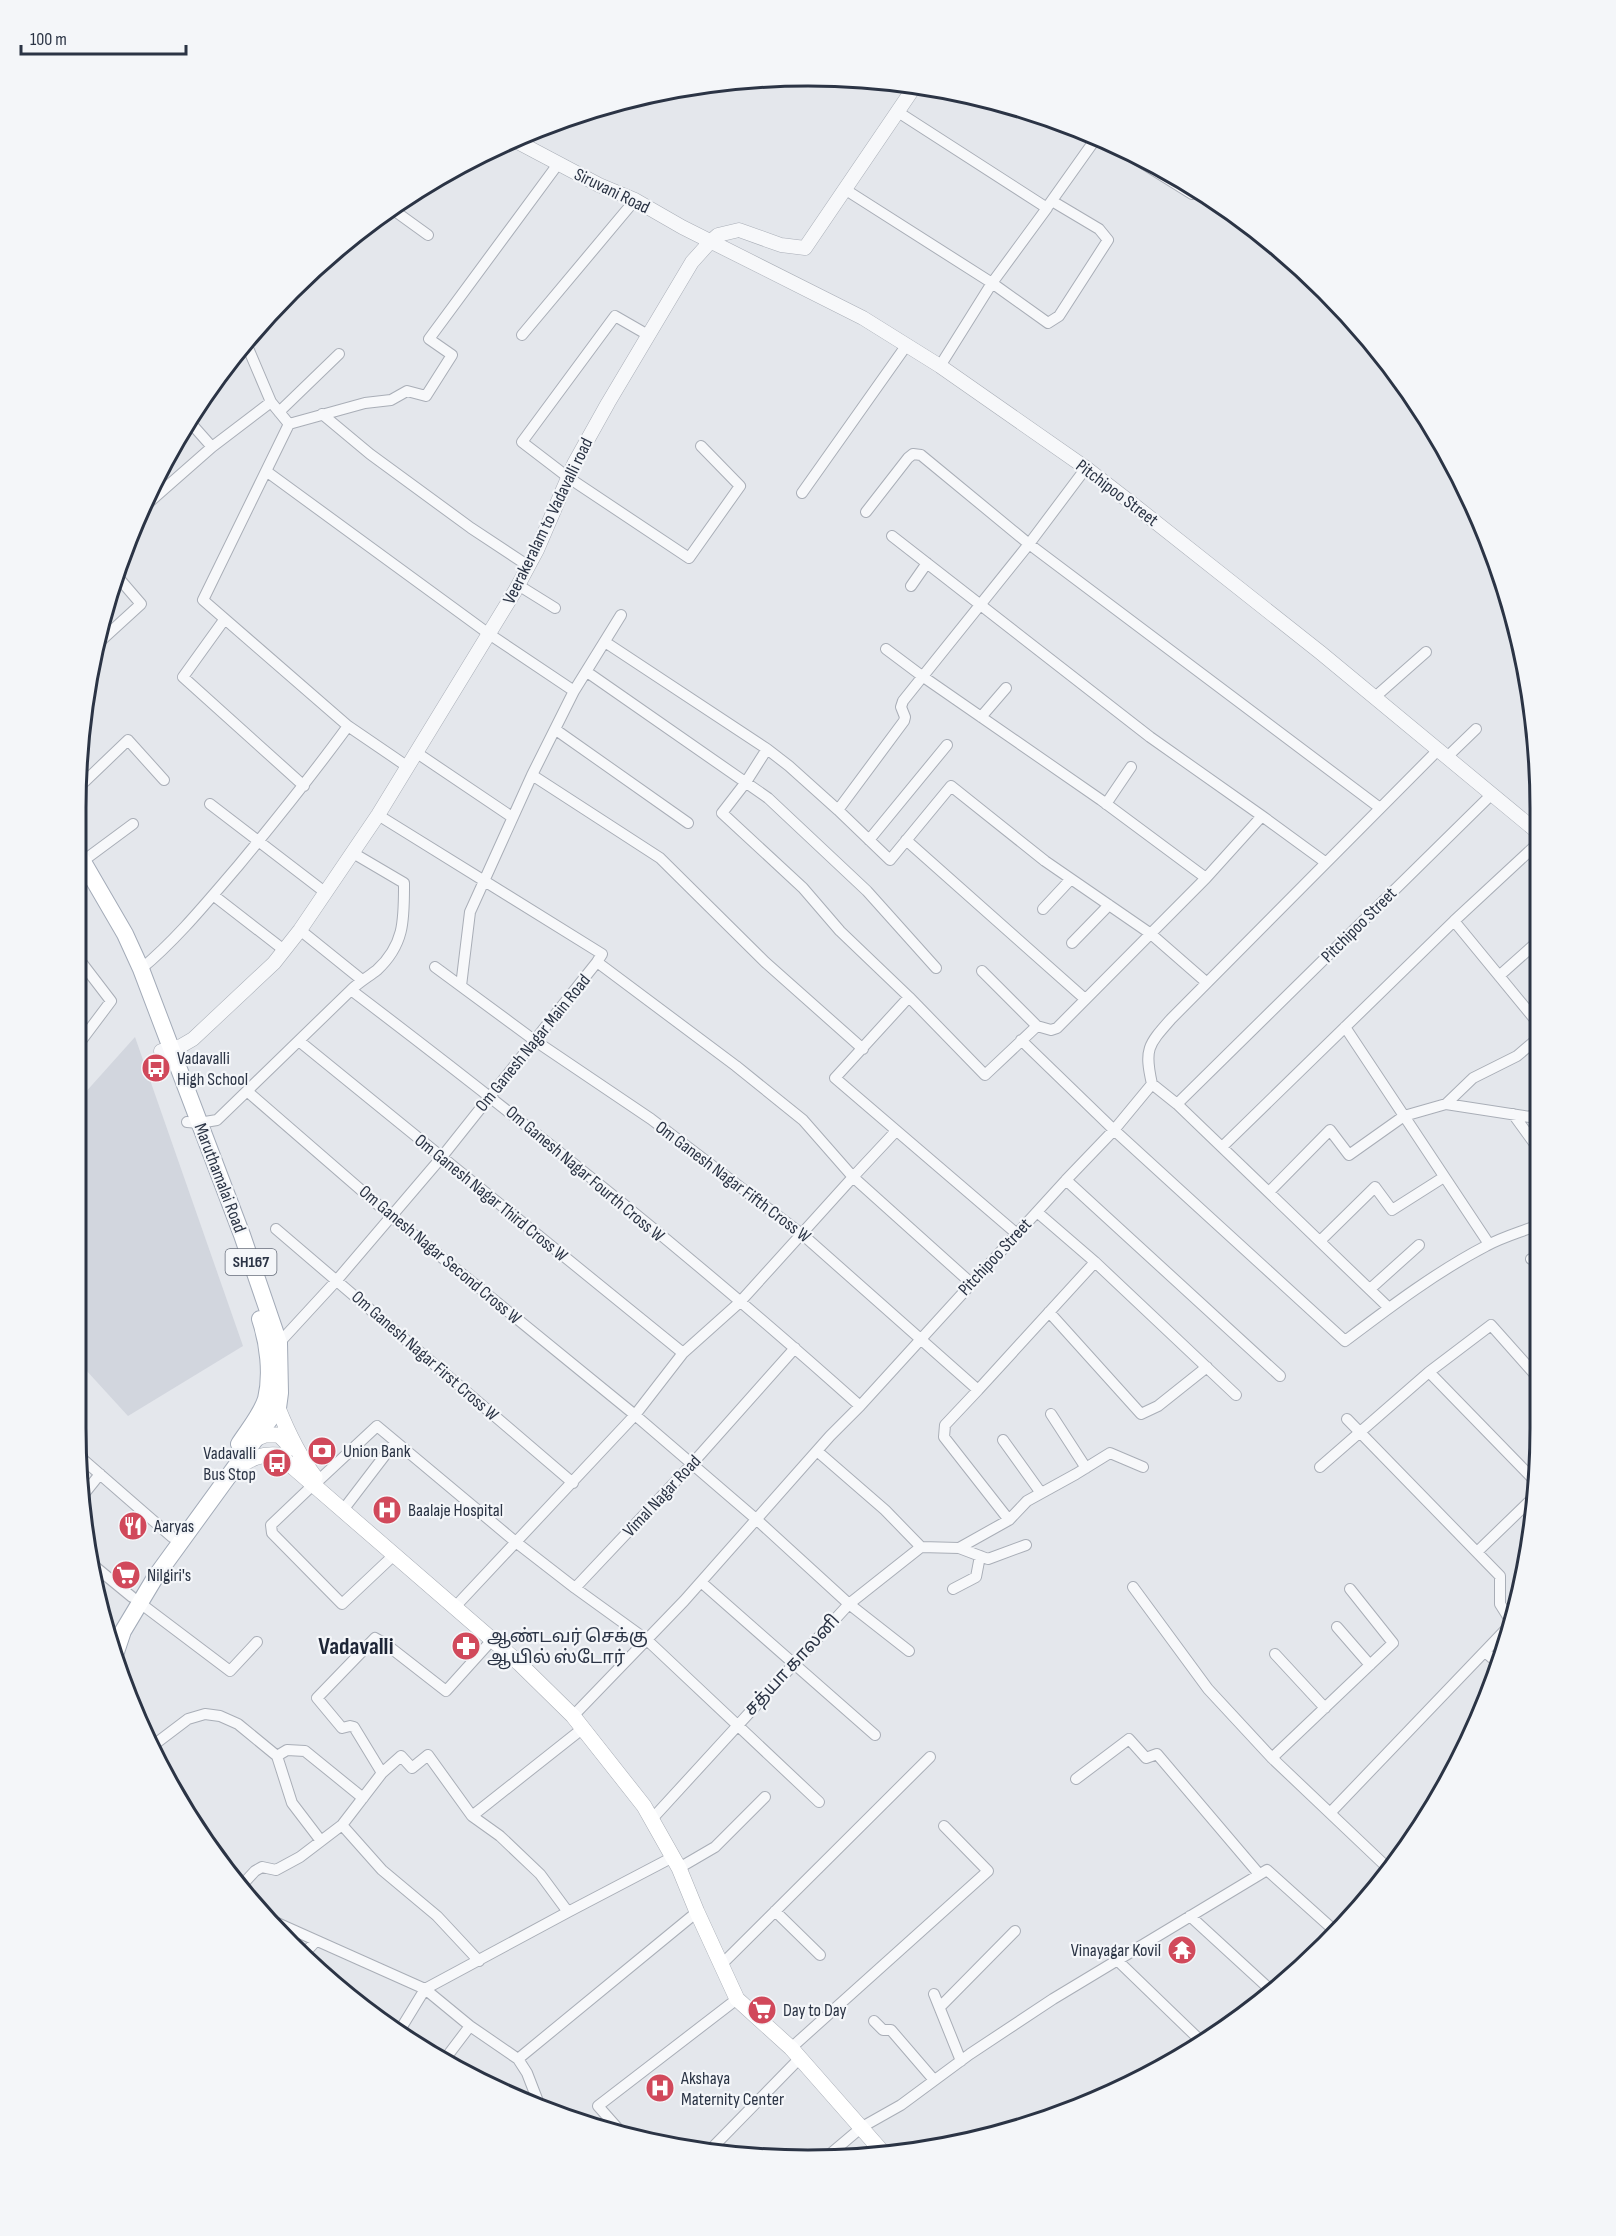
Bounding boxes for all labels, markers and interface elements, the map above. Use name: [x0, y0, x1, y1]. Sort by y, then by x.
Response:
scale bar: [21, 18, 186, 56]
text: 100 m: [30, 29, 67, 50]
street label: Siruvani Road: [571, 164, 653, 218]
street label: Veerakeralam to Vadavalli road: [499, 435, 597, 607]
street label: Pitchipoo Street: [1072, 455, 1163, 531]
street label: Pitchipoo Street: [1317, 883, 1401, 967]
street label: Om Ganesh Nagar Main Road: [471, 970, 595, 1116]
place label: Vadavalli High School: [177, 1048, 248, 1090]
bus stop icon: Vadavalli High School: [140, 1052, 172, 1084]
street label: Om Ganesh Nagar Fourth Cross W: [501, 1102, 669, 1247]
street label: Om Ganesh Nagar Fifth Cross W: [651, 1117, 815, 1247]
street label: Maruthamalai Road: [190, 1120, 250, 1236]
street label: Om Ganesh Nagar Third Cross W: [410, 1130, 572, 1266]
street label: Om Ganesh Nagar Second Cross W: [355, 1181, 525, 1329]
street label: Pitchipoo Street: [954, 1214, 1036, 1300]
road number: SH167: [226, 1249, 276, 1275]
street label: Om Ganesh Nagar First Cross W: [347, 1287, 503, 1426]
bank icon: Union Bank: [306, 1435, 338, 1467]
place label: Union Bank: [343, 1441, 411, 1462]
place label: Vadavalli Bus Stop: [203, 1443, 256, 1485]
bus stop icon: Vadavalli Bus Stop: [261, 1447, 293, 1479]
street label: Vimal Nagar Road: [619, 1451, 705, 1541]
hospital icon: Baalaje Hospital: [371, 1494, 403, 1526]
place label: Baalaje Hospital: [408, 1500, 503, 1521]
restaurant icon: Aaryas: [117, 1510, 149, 1542]
place label: Aaryas: [153, 1516, 194, 1537]
supermarket icon: Nilgiri's: [110, 1559, 142, 1591]
place label: Nilgiri's: [147, 1565, 191, 1586]
street label: சத்யா காலனி: [740, 1610, 845, 1720]
place label: ஆண்டவர் செக்கு ஆயில் ஸ்டோர்: [487, 1626, 648, 1670]
pharmacy icon: ஆண்டவர் செக்கு ஆயில் ஸ்டோர்: [450, 1630, 482, 1662]
district label: Vadavalli: [318, 1632, 394, 1661]
temple icon: Vinayagar Kovil: [1166, 1934, 1198, 1966]
place label: Vinayagar Kovil: [1071, 1940, 1161, 1961]
supermarket icon: Day to Day: [746, 1994, 778, 2026]
place label: Day to Day: [783, 2000, 846, 2021]
place label: Akshaya Maternity Center: [680, 2068, 784, 2110]
hospital icon: Akshaya Maternity Center: [644, 2072, 676, 2104]

